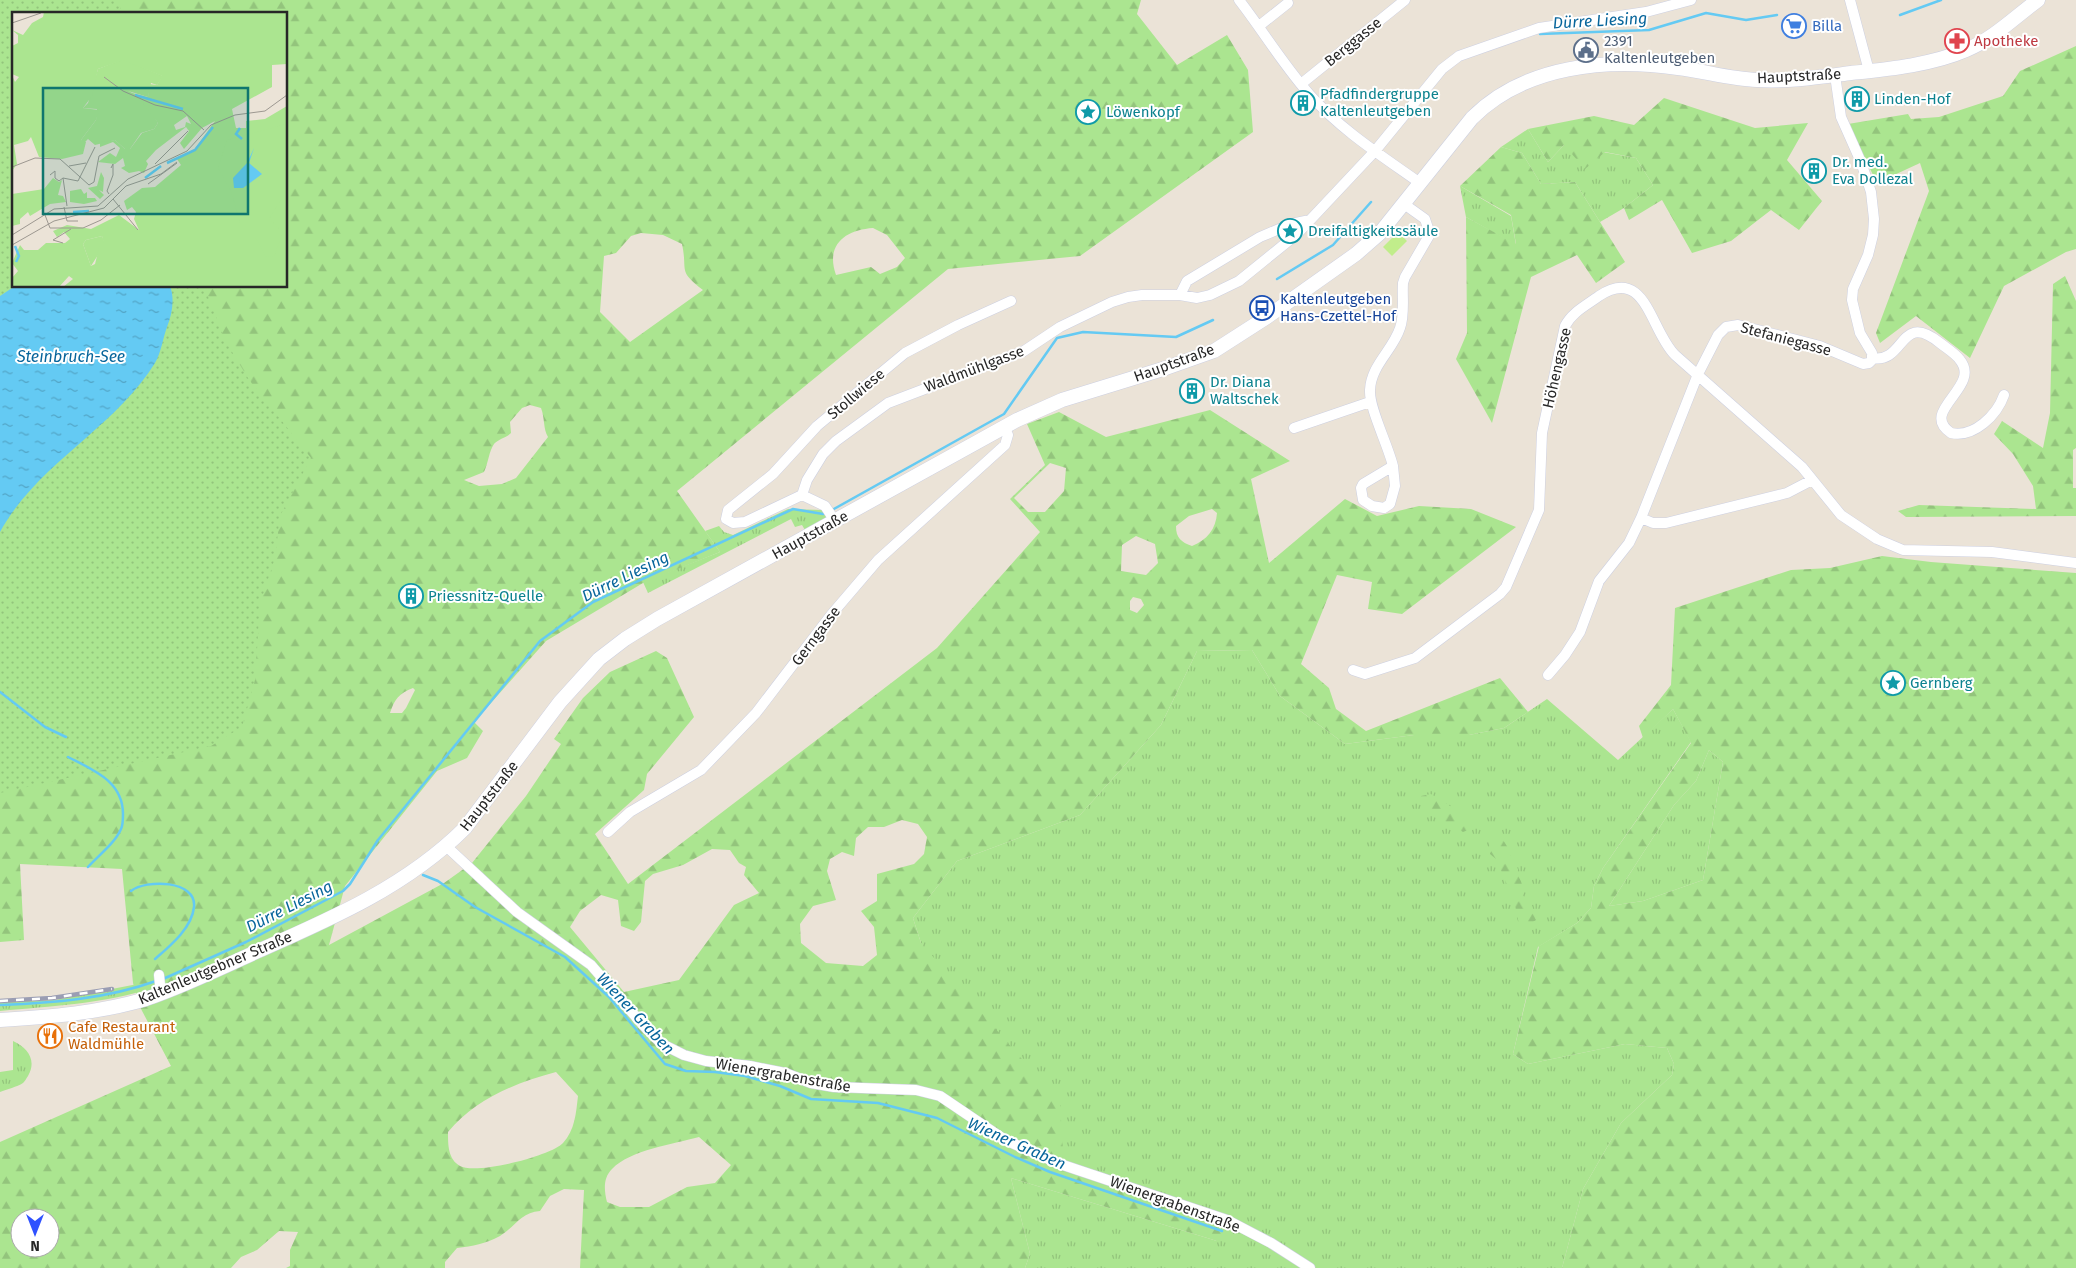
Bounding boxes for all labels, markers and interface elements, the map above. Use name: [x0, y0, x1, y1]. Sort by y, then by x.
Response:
water label: Dürre Liesing: [1552, 9, 1648, 32]
inset map: [12, 12, 288, 288]
supermarket icon: Billa: [1781, 13, 1807, 39]
street label: Berggasse: [1321, 14, 1385, 70]
place label: Billa: [1812, 17, 1842, 35]
pharmacy icon: Apotheke: [1944, 28, 1970, 54]
place label: 2391 Kaltenleutgeben: [1604, 32, 1715, 67]
place label: Apotheke: [1974, 32, 2038, 50]
public building icon: 2391 Kaltenleutgeben: [1573, 37, 1599, 63]
street label: Hauptstraße: [1756, 65, 1842, 87]
place label: Pfadfindergruppe Kaltenleutgeben: [1320, 85, 1439, 120]
building icon: Linden-Hof: [1844, 86, 1870, 112]
building icon: Pfadfindergruppe Kaltenleutgeben: [1290, 90, 1316, 116]
place label: Linden-Hof: [1874, 90, 1951, 108]
place icon: Löwenkopf: [1075, 99, 1101, 125]
place label: Löwenkopf: [1106, 103, 1181, 121]
place label: Dr. med. Eva Dollezal: [1832, 153, 1914, 188]
building icon: Dr. med. Eva Dollezal: [1801, 158, 1827, 184]
place icon: Dreifaltigkeitssäule: [1277, 218, 1303, 244]
place label: Dreifaltigkeitssäule: [1308, 222, 1438, 240]
place label: Kaltenleutgeben Hans-Czettel-Hof: [1280, 290, 1397, 325]
bus stop icon: Kaltenleutgeben Hans-Czettel-Hof: [1249, 295, 1275, 321]
street label: Stefaniegasse: [1739, 318, 1833, 360]
street label: Höhengasse: [1539, 326, 1575, 410]
street label: Hauptstraße: [1131, 340, 1217, 386]
street label: Waldmühlgasse: [921, 342, 1027, 396]
water label: Steinbruch-See: [16, 347, 125, 366]
street label: Stollwiese: [824, 365, 888, 423]
place label: Dr. Diana Waltschek: [1210, 373, 1279, 408]
building icon: Dr. Diana Waltschek: [1179, 378, 1205, 404]
street label: Hauptstraße: [769, 507, 851, 563]
water label: Dürre Liesing: [579, 547, 672, 606]
building icon: Priessnitz-Quelle: [398, 583, 424, 609]
place label: Priessnitz-Quelle: [428, 587, 543, 605]
street label: Gerngasse: [788, 603, 844, 669]
place icon: Gernberg: [1880, 670, 1906, 696]
place label: Gernberg: [1910, 674, 1973, 692]
street label: Hauptstraße: [456, 757, 522, 835]
water label: Dürre Liesing: [243, 877, 336, 936]
street label: Kaltenleutgebner Straße: [135, 927, 295, 1009]
water label: Wiener Graben: [593, 968, 678, 1058]
place label: Cafe Restaurant Waldmühle: [68, 1018, 176, 1053]
restaurant icon: Cafe Restaurant Waldmühle: [37, 1023, 63, 1049]
street label: Wienergrabenstraße: [714, 1054, 852, 1096]
water label: Wiener Graben: [965, 1113, 1069, 1174]
street label: Wienergrabenstraße: [1107, 1172, 1243, 1236]
north arrow: [10, 1208, 60, 1258]
text: N: [30, 1237, 40, 1254]

